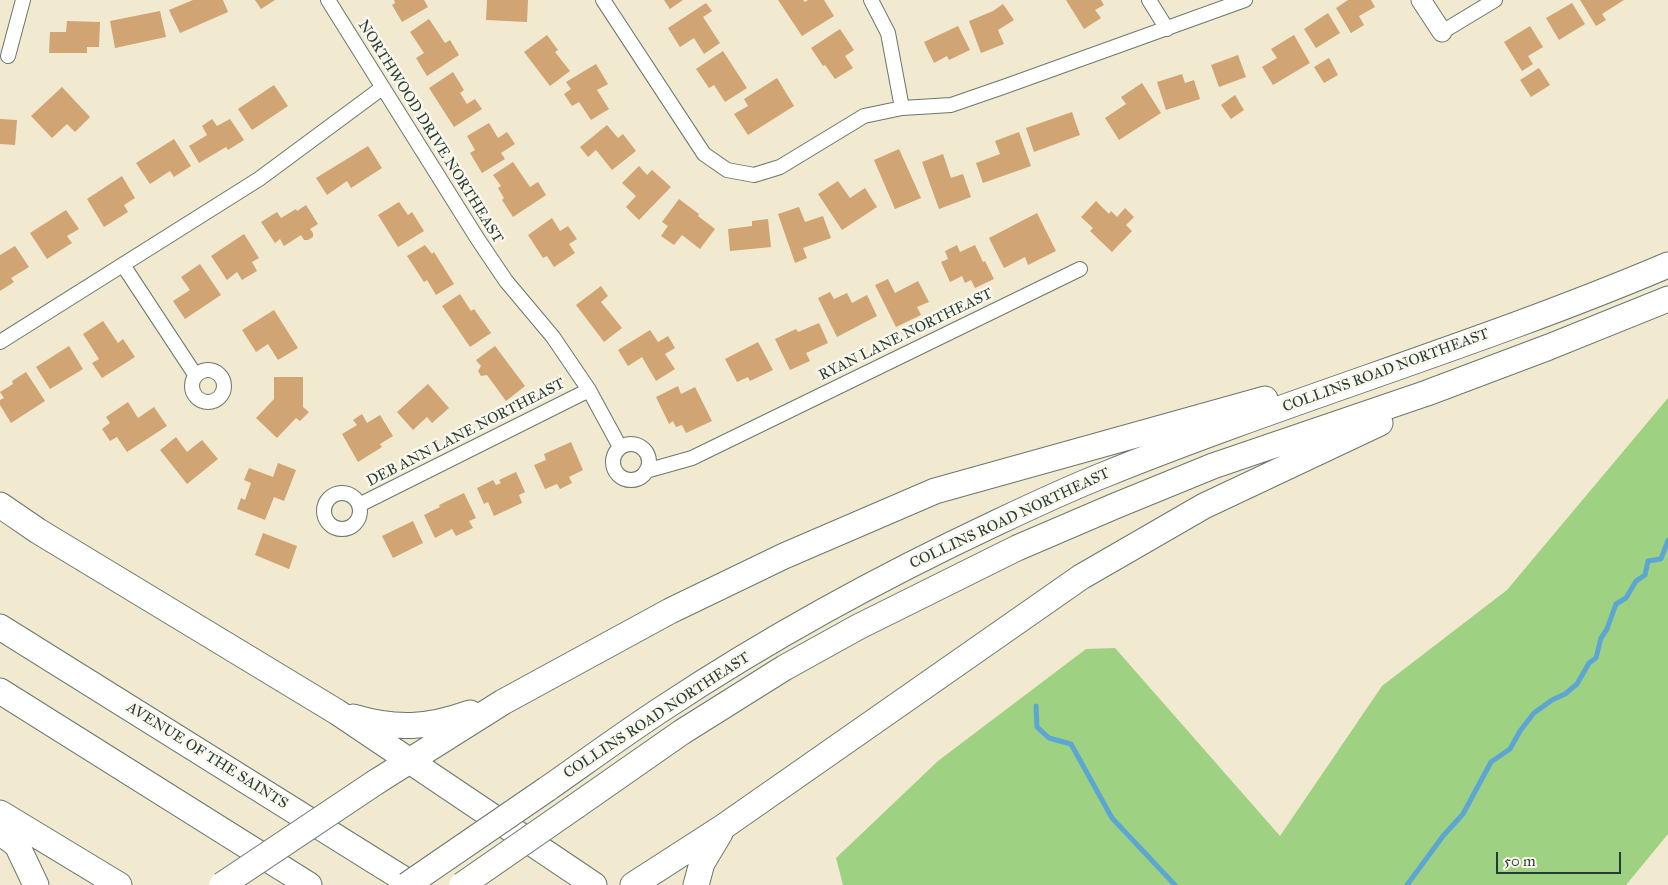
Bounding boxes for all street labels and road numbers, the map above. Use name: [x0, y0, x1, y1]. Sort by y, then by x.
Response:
street label: NORTHWOOD DRIVE NORTHEAST: [354, 17, 506, 247]
street label: RYAN LANE NORTHEAST: [816, 285, 996, 385]
street label: COLLINS ROAD NORTHEAST: [1280, 325, 1492, 417]
street label: DEB ANN LANE NORTHEAST: [364, 375, 568, 491]
street label: COLLINS ROAD NORTHEAST: [907, 465, 1113, 573]
street label: COLLINS ROAD NORTHEAST: [561, 649, 753, 783]
street label: AVENUE OF THE SAINTS: [123, 699, 291, 813]

